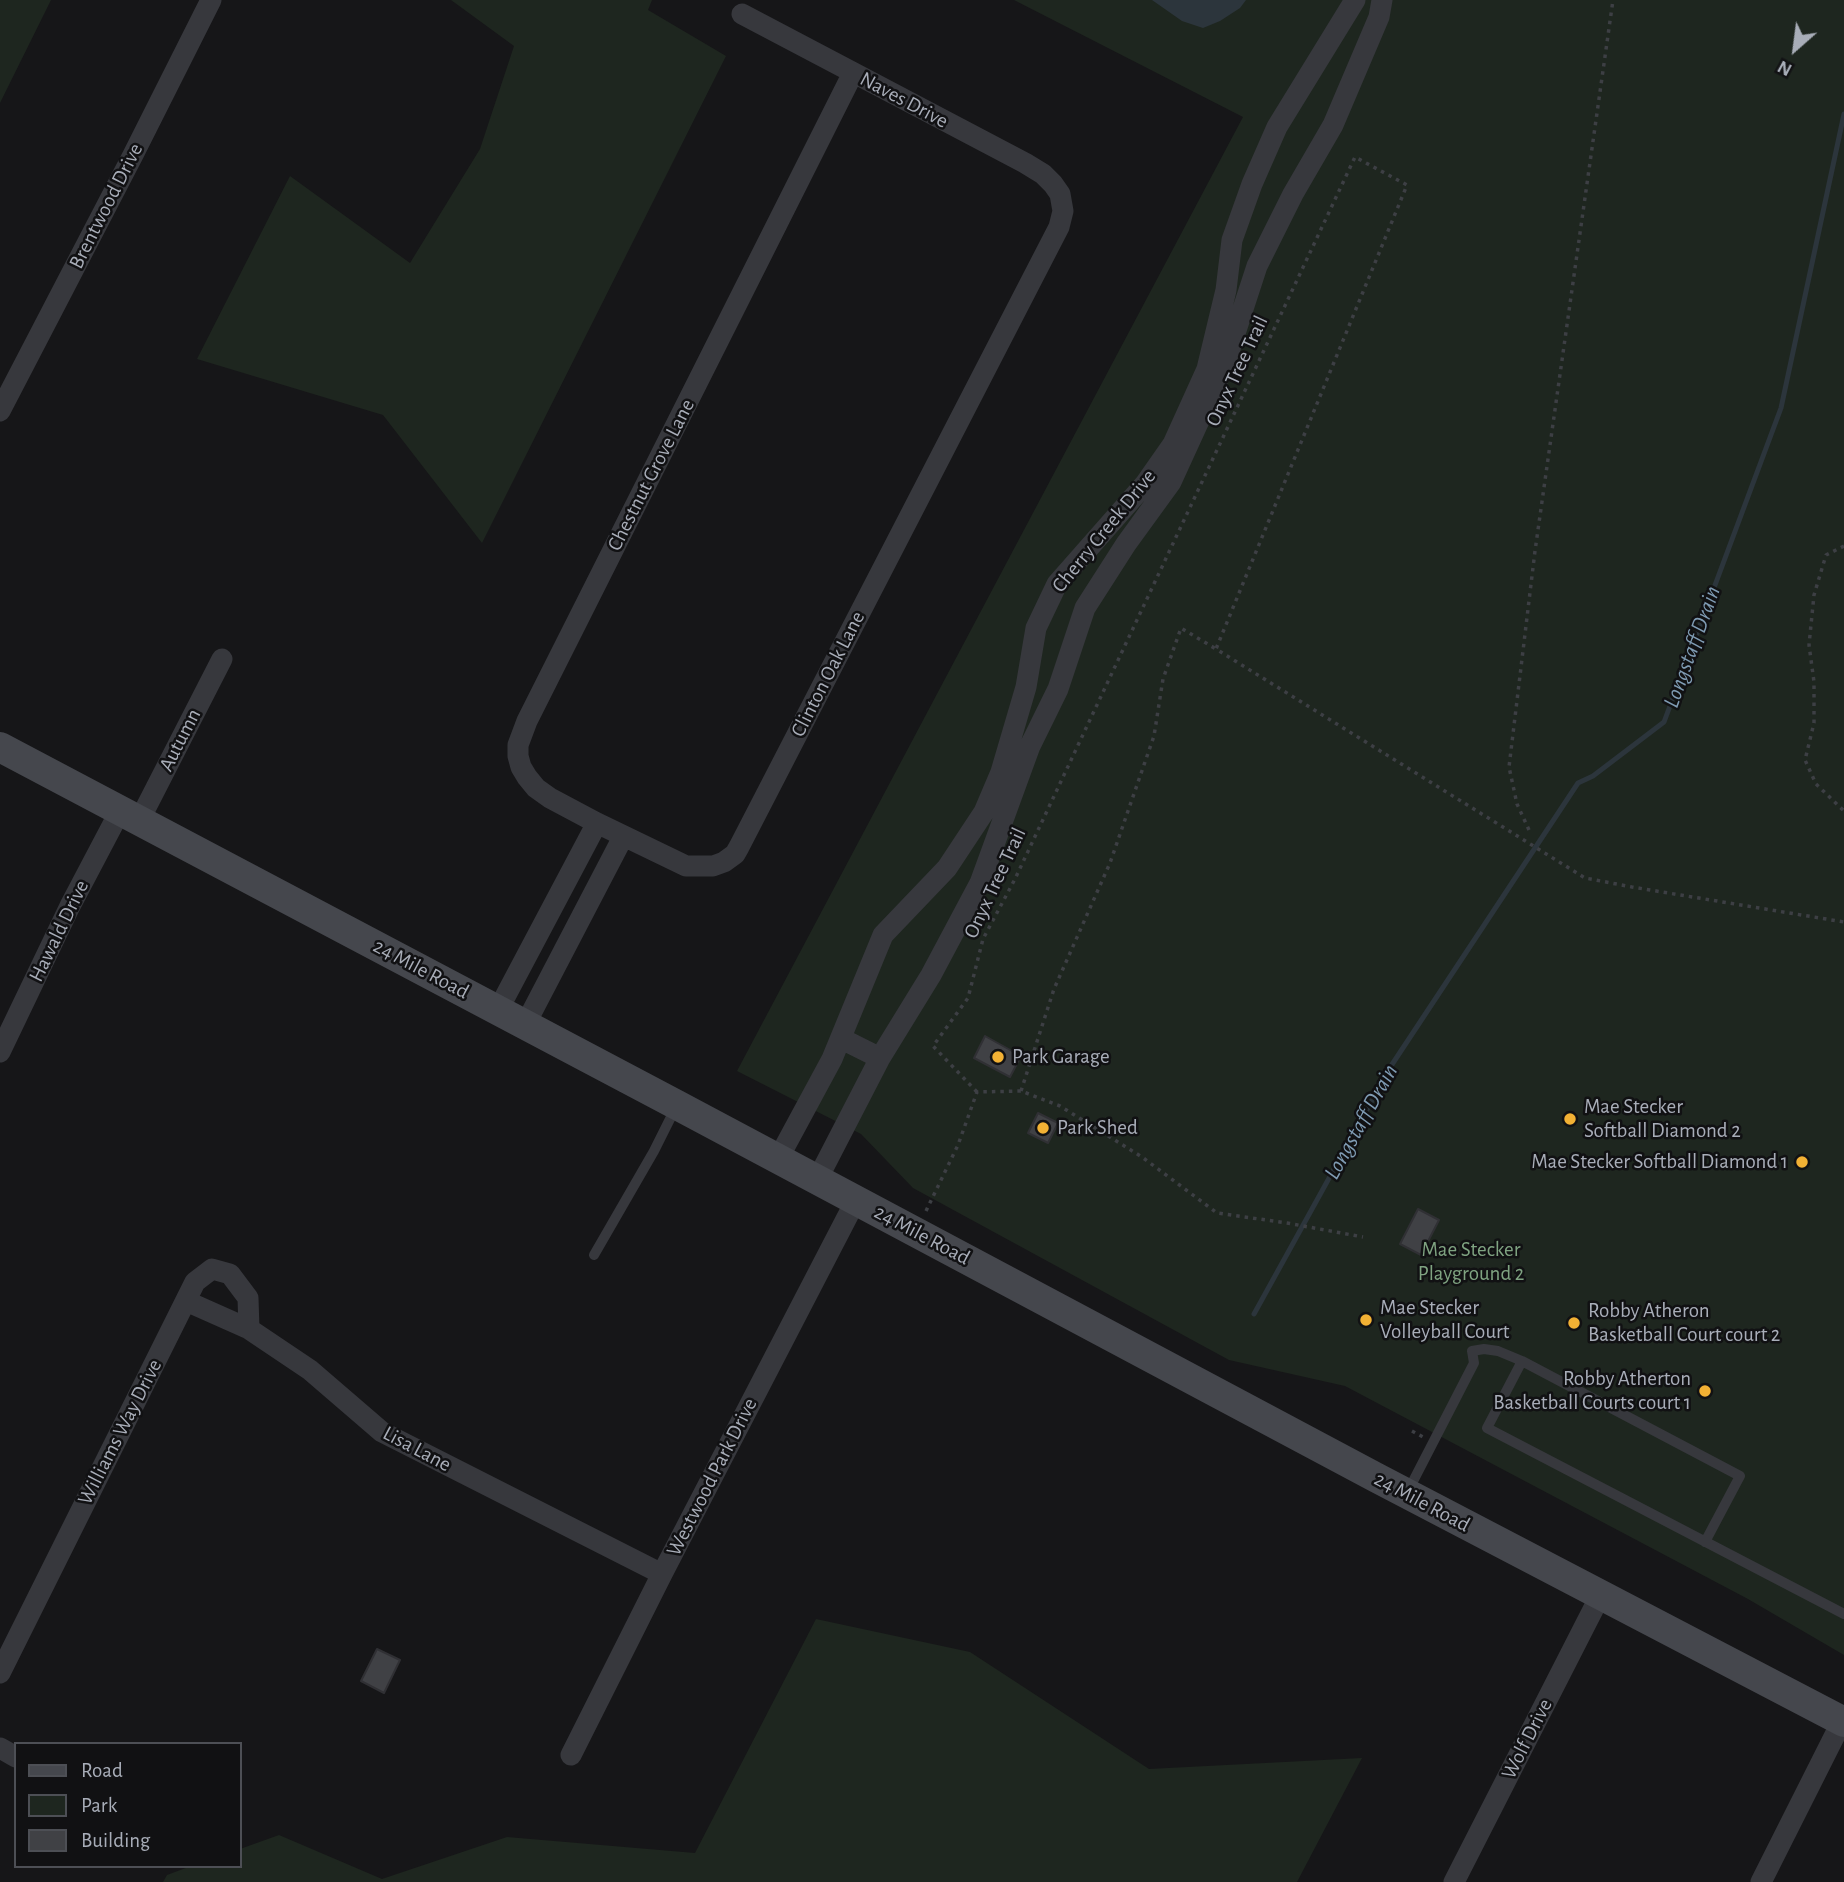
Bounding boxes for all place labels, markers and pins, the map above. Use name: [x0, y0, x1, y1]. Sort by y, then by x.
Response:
place label: Park Garage: [1012, 1044, 1110, 1070]
marker: Park Garage: [990, 1049, 1006, 1065]
place label: Mae Stecker Softball Diamond 2: [1584, 1094, 1741, 1144]
marker: Mae Stecker Softball Diamond 2: [1562, 1111, 1578, 1127]
place label: Park Shed: [1057, 1115, 1138, 1141]
marker: Park Shed: [1035, 1120, 1051, 1136]
place label: Mae Stecker Softball Diamond 1: [1531, 1149, 1788, 1175]
marker: Mae Stecker Softball Diamond 1: [1794, 1154, 1810, 1170]
place label: Mae Stecker Volleyball Court: [1380, 1295, 1509, 1345]
place label: Robby Atheron Basketball Court court 2: [1588, 1298, 1780, 1348]
marker: Mae Stecker Volleyball Court: [1358, 1312, 1374, 1328]
marker: Robby Atheron Basketball Court court 2: [1566, 1315, 1582, 1331]
place label: Robby Atherton Basketball Courts court 1: [1493, 1366, 1691, 1416]
marker: Robby Atherton Basketball Courts court 1: [1697, 1383, 1713, 1399]

